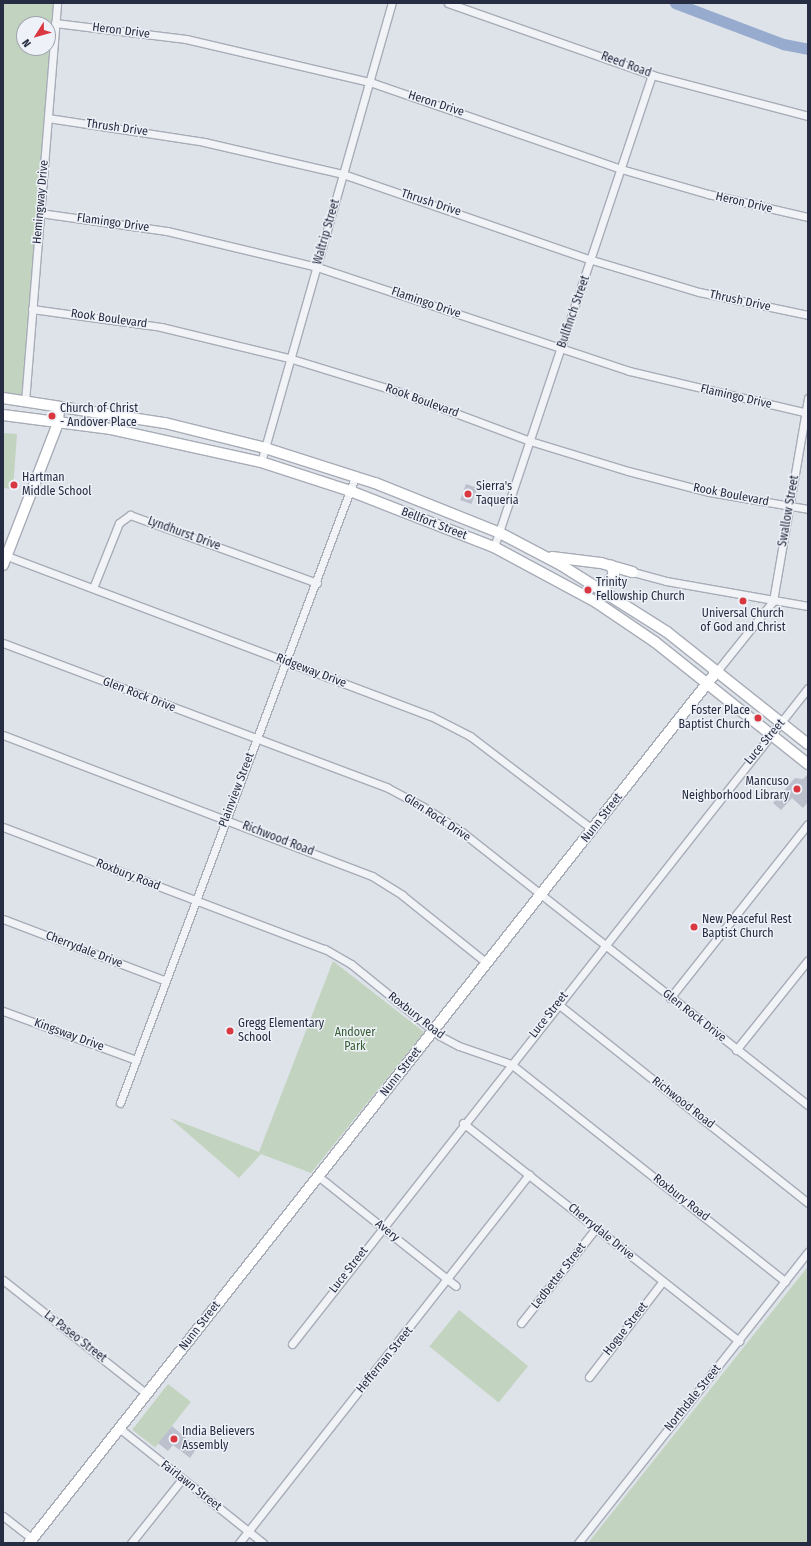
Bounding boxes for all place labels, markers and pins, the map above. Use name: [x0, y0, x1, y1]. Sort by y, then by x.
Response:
place label: Church of Christ - Andover Place: [60, 402, 138, 430]
marker: Church of Christ - Andover Place: [47, 411, 57, 421]
place label: Hartman Middle School: [22, 471, 91, 499]
marker: Hartman Middle School: [9, 480, 19, 490]
place label: Sierra's Taqueria: [476, 480, 519, 508]
marker: Sierra's Taqueria: [463, 489, 473, 499]
place label: Trinity Fellowship Church: [596, 576, 685, 604]
marker: Trinity Fellowship Church: [583, 585, 593, 595]
marker: Universal Church of God and Christ: [738, 596, 748, 606]
place label: Universal Church of God and Christ: [700, 607, 786, 635]
place label: Foster Place Baptist Church: [678, 704, 750, 732]
marker: Foster Place Baptist Church: [753, 713, 763, 723]
place label: Mancuso Neighborhood Library: [682, 775, 789, 803]
marker: Mancuso Neighborhood Library: [792, 784, 802, 794]
place label: New Peaceful Rest Baptist Church: [702, 913, 792, 941]
marker: New Peaceful Rest Baptist Church: [689, 922, 699, 932]
place label: Gregg Elementary School: [238, 1017, 324, 1045]
marker: Gregg Elementary School: [225, 1026, 235, 1036]
place label: India Believers Assembly: [182, 1425, 255, 1453]
marker: India Believers Assembly: [169, 1434, 179, 1444]

